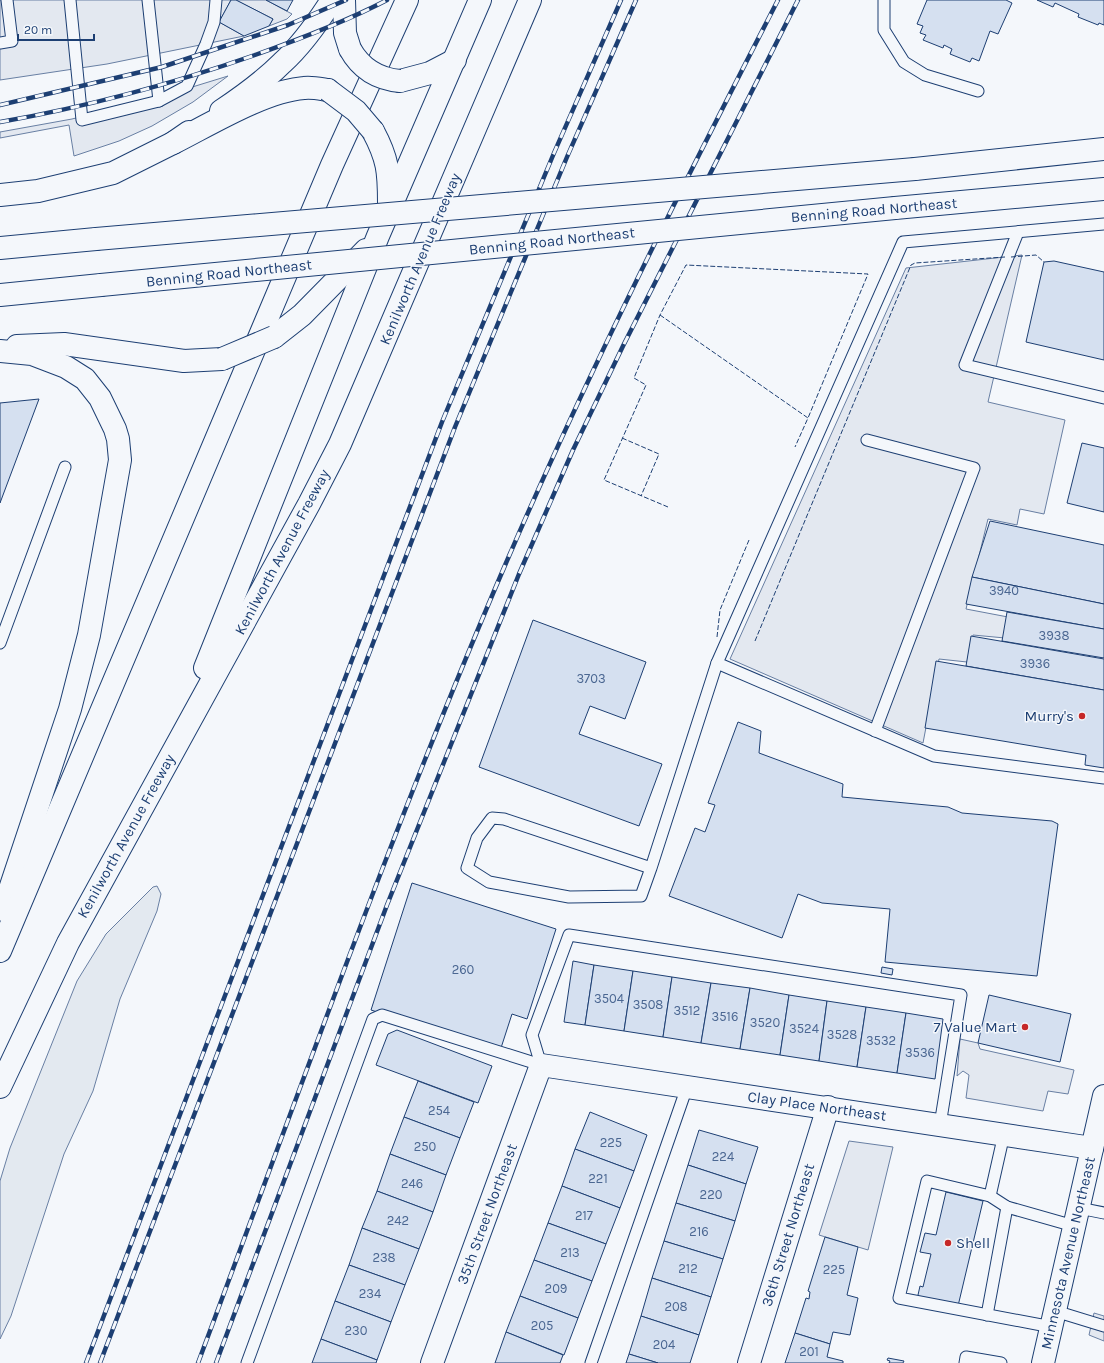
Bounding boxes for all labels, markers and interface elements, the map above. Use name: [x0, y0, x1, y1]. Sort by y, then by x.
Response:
scale bar: [18, 16, 94, 42]
text: 20 m: [24, 23, 52, 37]
street label: Kenilworth Avenue Freeway: [376, 170, 464, 348]
street label: Benning Road Northeast: [790, 194, 958, 226]
street label: Benning Road Northeast: [468, 223, 636, 259]
street label: Benning Road Northeast: [145, 255, 313, 291]
street label: Kenilworth Avenue Freeway: [231, 466, 333, 638]
house number: 3940: [989, 583, 1019, 598]
house number: 3938: [1039, 628, 1069, 643]
house number: 3936: [1020, 656, 1050, 671]
house number: 3703: [576, 671, 606, 686]
place label: Murry's: [1024, 707, 1074, 725]
marker: Murry's: [1077, 711, 1087, 721]
street label: Kenilworth Avenue Freeway: [73, 751, 179, 921]
house number: 260: [452, 962, 475, 977]
house number: 3504: [594, 991, 624, 1006]
house number: 3508: [633, 997, 663, 1012]
house number: 3512: [674, 1003, 700, 1018]
house number: 3516: [712, 1009, 738, 1024]
house number: 3520: [750, 1015, 780, 1030]
place label: 7 Value Mart: [934, 1018, 1017, 1036]
house number: 3524: [789, 1021, 819, 1036]
marker: 7 Value Mart: [1020, 1022, 1030, 1032]
house number: 3528: [827, 1027, 857, 1042]
house number: 3532: [866, 1033, 896, 1048]
house number: 3536: [905, 1045, 935, 1060]
street label: Clay Place Northeast: [746, 1087, 888, 1125]
house number: 254: [428, 1103, 450, 1118]
house number: 225: [600, 1135, 622, 1150]
house number: 250: [414, 1139, 437, 1154]
street label: 35th Street Northeast: [453, 1141, 521, 1287]
house number: 224: [712, 1149, 734, 1164]
street label: Minnesota Avenue Northeast: [1037, 1154, 1099, 1351]
street label: 36th Street Northeast: [758, 1161, 818, 1309]
house number: 221: [588, 1171, 608, 1186]
house number: 246: [401, 1176, 423, 1191]
house number: 220: [700, 1187, 723, 1202]
house number: 217: [575, 1208, 593, 1223]
house number: 242: [387, 1213, 409, 1228]
house number: 216: [689, 1224, 709, 1239]
place label: Shell: [956, 1234, 990, 1252]
marker: Shell: [943, 1238, 953, 1248]
house number: 213: [560, 1245, 580, 1260]
house number: 238: [372, 1250, 396, 1265]
house number: 212: [678, 1261, 698, 1276]
house number: 225: [823, 1262, 845, 1277]
house number: 209: [545, 1281, 567, 1296]
house number: 234: [359, 1286, 381, 1301]
house number: 208: [664, 1299, 688, 1314]
house number: 205: [531, 1318, 553, 1333]
house number: 230: [345, 1323, 368, 1338]
house number: 204: [653, 1337, 675, 1352]
house number: 201: [799, 1344, 819, 1359]

